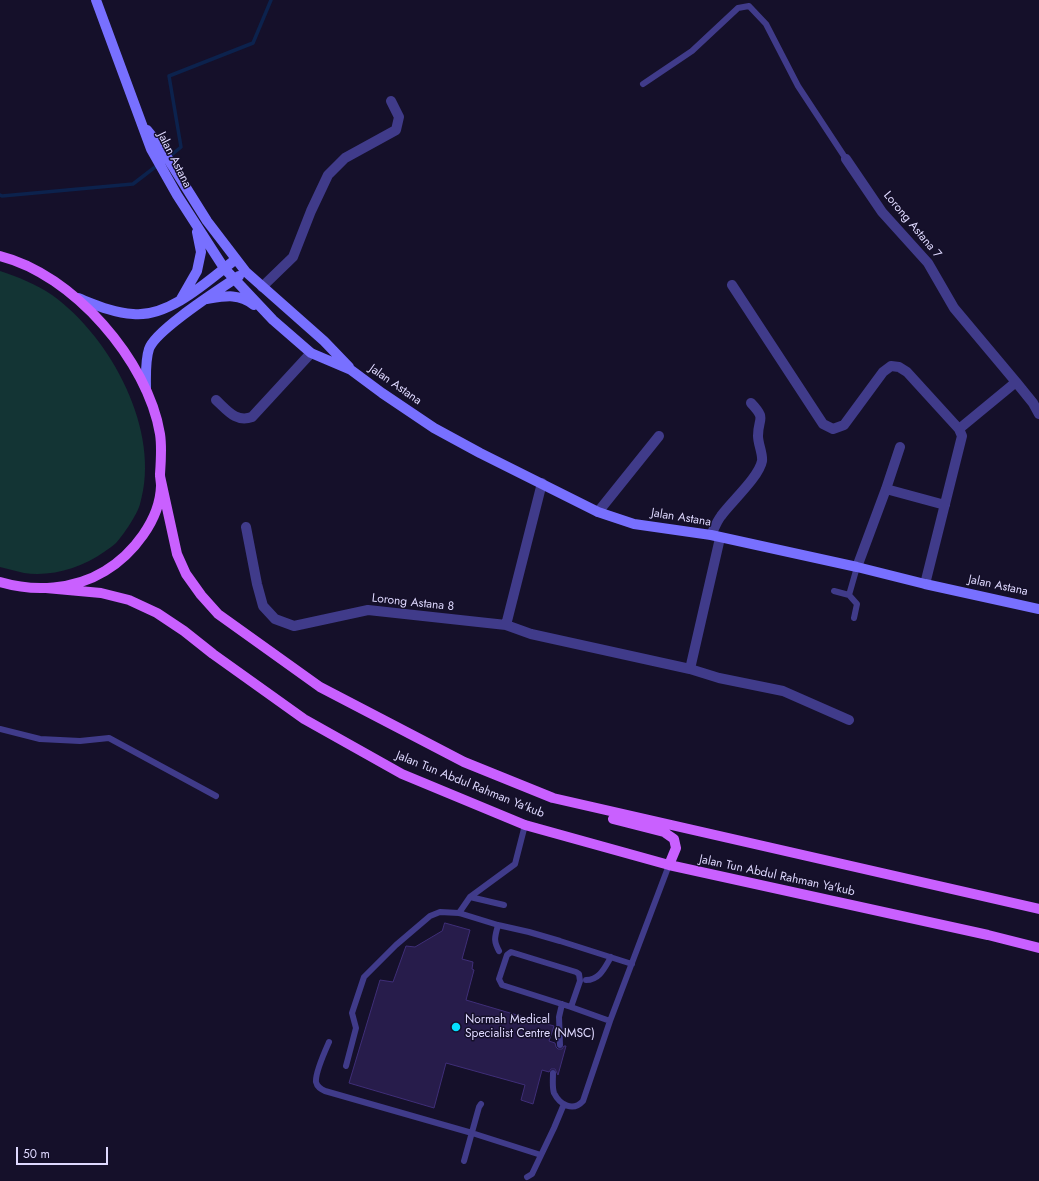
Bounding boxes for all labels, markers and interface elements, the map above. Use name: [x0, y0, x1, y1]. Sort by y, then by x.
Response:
street label: Jalan Astana: [154, 130, 194, 190]
street label: Lorong Astana 7: [880, 189, 944, 261]
street label: Jalan Astana: [366, 362, 424, 408]
street label: Jalan Astana: [650, 506, 712, 530]
street label: Jalan Astana: [967, 573, 1029, 599]
street label: Lorong Astana 8: [371, 592, 455, 614]
street label: Jalan Tun Abdul Rahman Ya'kub: [394, 749, 546, 821]
street label: Jalan Tun Abdul Rahman Ya'kub: [698, 852, 856, 900]
place label: Normah Medical Specialist Centre (NMSC): [465, 1013, 595, 1041]
marker: Normah Medical Specialist Centre (NMSC): [450, 1021, 462, 1033]
scale bar: [18, 1139, 110, 1165]
text: 50 m: [23, 1145, 50, 1163]

